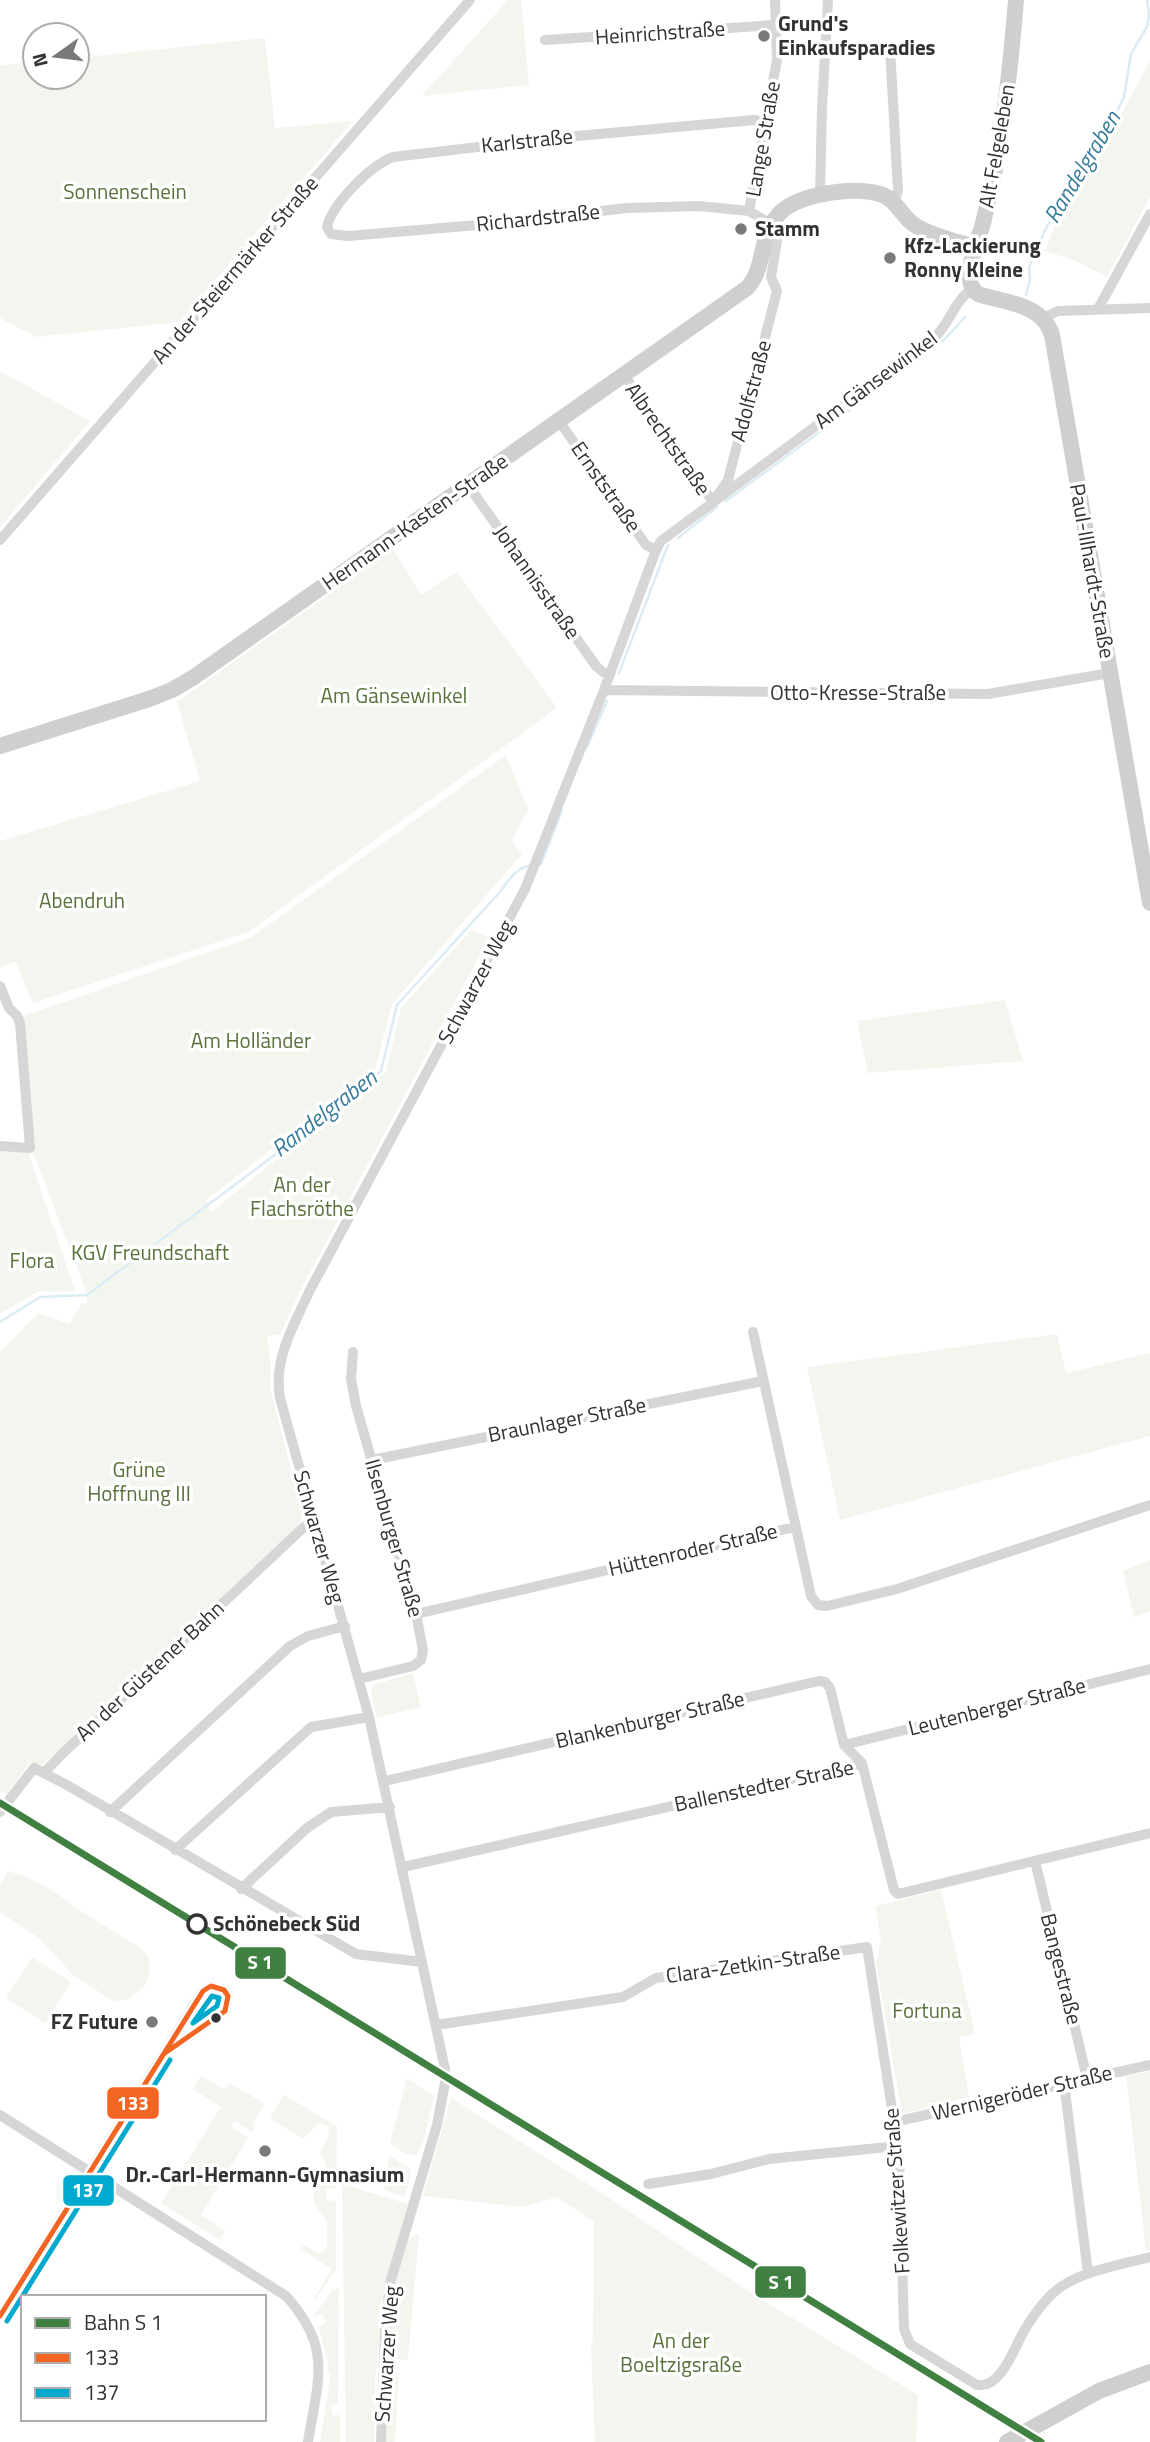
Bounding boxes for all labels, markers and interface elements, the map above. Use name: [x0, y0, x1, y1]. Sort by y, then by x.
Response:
place label: Grund's Einkaufsparadies: [778, 7, 936, 63]
street label: Heinrichstraße: [594, 11, 726, 53]
north arrow: [21, 21, 91, 91]
marker: Grund's Einkaufsparadies: [756, 28, 772, 44]
text: N: [23, 50, 55, 70]
street label: Lange Straße: [736, 78, 788, 199]
street label: Alt Felgeleben: [969, 81, 1023, 210]
water label: Randelgraben: [1034, 103, 1129, 230]
street label: Karlstraße: [479, 119, 574, 161]
street label: An der Steiermärker Straße: [143, 168, 325, 371]
park label: Sonnenschein: [63, 175, 187, 207]
street label: Richardstraße: [474, 195, 601, 239]
place label: Stamm: [755, 212, 820, 244]
marker: Stamm: [733, 221, 749, 237]
place label: Kfz-Lackierung Ronny Kleine: [904, 229, 1041, 285]
marker: Kfz-Lackierung Ronny Kleine: [882, 250, 898, 266]
street label: Am Gänsewinkel: [807, 322, 944, 436]
street label: Adolfstraße: [721, 336, 779, 445]
street label: Albrechtstraße: [618, 375, 720, 501]
street label: Ernststraße: [564, 434, 650, 539]
street label: Hermann-Kasten-Straße: [315, 445, 514, 598]
street label: Paul-Illhardt-Straße: [1062, 481, 1124, 661]
street label: Johannisstraße: [486, 518, 589, 645]
street label: Otto-Kresse-Straße: [770, 676, 946, 708]
park label: Am Gänsewinkel: [321, 679, 467, 711]
park label: Abendruh: [39, 884, 125, 916]
street label: Schwarzer Weg: [429, 913, 521, 1050]
park label: Am Holländer: [191, 1024, 311, 1056]
water label: Randelgraben: [263, 1060, 384, 1165]
park label: An der Flachsröthe: [250, 1168, 354, 1224]
park label: KGV Freundschaft: [71, 1236, 230, 1268]
park label: Flora: [10, 1244, 55, 1276]
street label: Braunlager Straße: [485, 1388, 649, 1450]
park label: Grüne Hoffnung III: [87, 1453, 191, 1509]
street label: Ilsenburger Straße: [357, 1455, 433, 1621]
street label: Schwarzer Weg: [286, 1466, 354, 1607]
street label: Hüttenroder Straße: [605, 1514, 781, 1584]
street label: An der Güstener Bahn: [68, 1593, 231, 1748]
street label: Leutenberger Straße: [905, 1668, 1089, 1744]
street label: Blankenburger Straße: [552, 1682, 747, 1756]
street label: Ballenstedter Straße: [671, 1750, 857, 1820]
place label: Schönebeck Süd: [213, 1907, 360, 1939]
street label: Bangestraße: [1033, 1910, 1091, 2028]
marker: Schönebeck Süd: [187, 1914, 207, 1934]
street label: Clara-Zetkin-Straße: [664, 1935, 842, 1991]
line badge: S 1: [234, 1946, 287, 1980]
text: S 1: [247, 1947, 273, 1976]
park label: Fortuna: [892, 1994, 962, 2026]
place label: FZ Future: [51, 2005, 138, 2037]
unlabelled marker: [209, 2011, 223, 2025]
marker: FZ Future: [144, 2014, 160, 2030]
street label: Wernigeröder Straße: [928, 2056, 1115, 2128]
line badge: 133: [106, 2086, 160, 2120]
text: 133: [117, 2088, 149, 2117]
street label: Folkewitzer Straße: [874, 2107, 918, 2275]
marker: Dr.-Carl-Hermann-Gymnasium: [257, 2143, 273, 2159]
place label: Dr.-Carl-Hermann-Gymnasium: [126, 2158, 404, 2190]
line badge: 137: [62, 2174, 115, 2207]
text: 137: [72, 2175, 104, 2204]
line badge: S 1: [754, 2265, 807, 2299]
text: S 1: [768, 2267, 794, 2296]
street label: Schwarzer Weg: [365, 2284, 407, 2423]
legend: [21, 2295, 266, 2421]
text: Bahn S 1: [84, 2306, 162, 2338]
park label: An der Boeltzigsraße: [620, 2324, 742, 2380]
text: 133: [84, 2341, 119, 2373]
text: 137: [84, 2376, 119, 2408]

